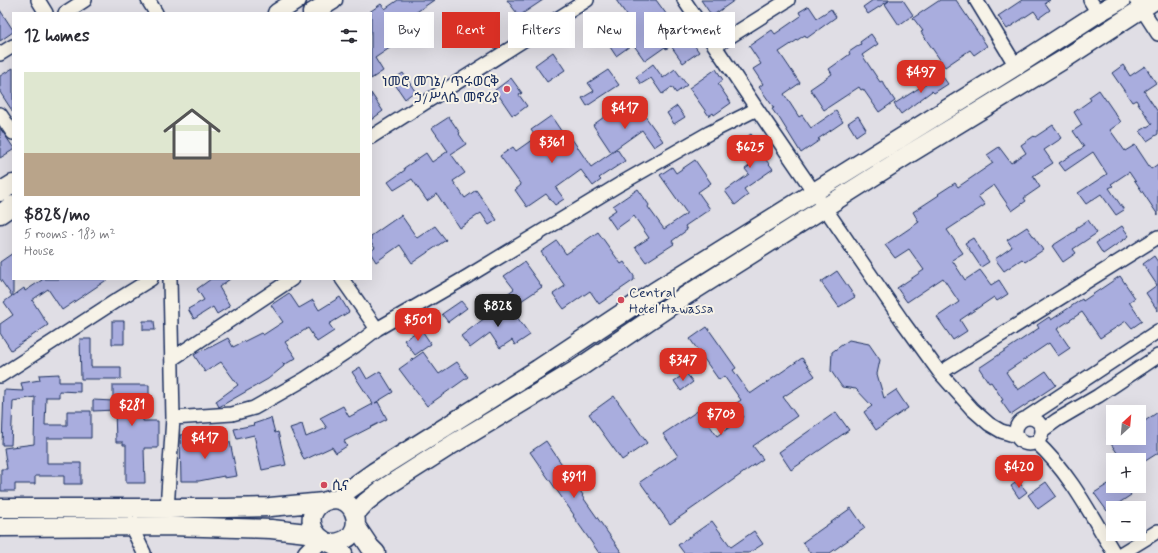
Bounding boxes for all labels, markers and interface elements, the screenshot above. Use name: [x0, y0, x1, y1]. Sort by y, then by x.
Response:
chip: Buy: [384, 12, 434, 48]
chip: Rent: [442, 12, 500, 48]
chip: Filters: [508, 12, 575, 48]
chip: New: [583, 12, 636, 48]
chip: Apartment: [644, 12, 735, 48]
text: 12 homes: [24, 25, 90, 47]
icon: filters: [338, 25, 360, 47]
pin: $497: [897, 60, 945, 94]
text: $497: [906, 64, 936, 81]
place label: ነመሮ መገኔ/ ጥሩወርቅ ኃ/ሥላሴ መኖሪያ: [382, 73, 499, 107]
marker: ነመሮ መገኔ/ ጥሩወርቅ ኃ/ሥላሴ መኖሪያ: [502, 84, 512, 94]
pin: $417: [601, 96, 649, 130]
icon: home: [156, 98, 228, 170]
text: $417: [611, 100, 639, 117]
pin: $361: [528, 130, 576, 164]
text: $361: [539, 134, 565, 151]
pin: $625: [726, 135, 774, 169]
text: $625: [736, 139, 764, 156]
text: $828/mo: [24, 204, 90, 226]
text: 5 rooms · 183 m²: [24, 226, 115, 243]
text: House: [24, 243, 55, 260]
place label: Central Hotel Hawassa: [629, 284, 714, 318]
pin: $828: [474, 294, 522, 328]
marker: Central Hotel Hawassa: [616, 295, 626, 305]
text: $828: [484, 298, 512, 315]
pin: $501: [394, 308, 442, 342]
text: $501: [404, 312, 432, 329]
pin: $347: [659, 348, 707, 382]
text: $347: [669, 352, 697, 369]
pin: $281: [108, 393, 156, 427]
text: $281: [119, 397, 145, 414]
pin: $703: [697, 402, 745, 436]
north arrow: [1106, 405, 1146, 445]
map controls: [1106, 405, 1146, 541]
text: $703: [707, 406, 735, 423]
pin: $417: [181, 426, 229, 460]
text: $417: [191, 430, 219, 447]
button: +: [1106, 453, 1146, 493]
pin: $420: [995, 455, 1043, 489]
text: $420: [1004, 459, 1034, 476]
pin: $911: [550, 465, 598, 499]
text: $911: [562, 469, 586, 486]
place label: ሲና: [332, 477, 349, 495]
marker: ሲና: [319, 480, 329, 490]
button: −: [1106, 501, 1146, 541]

